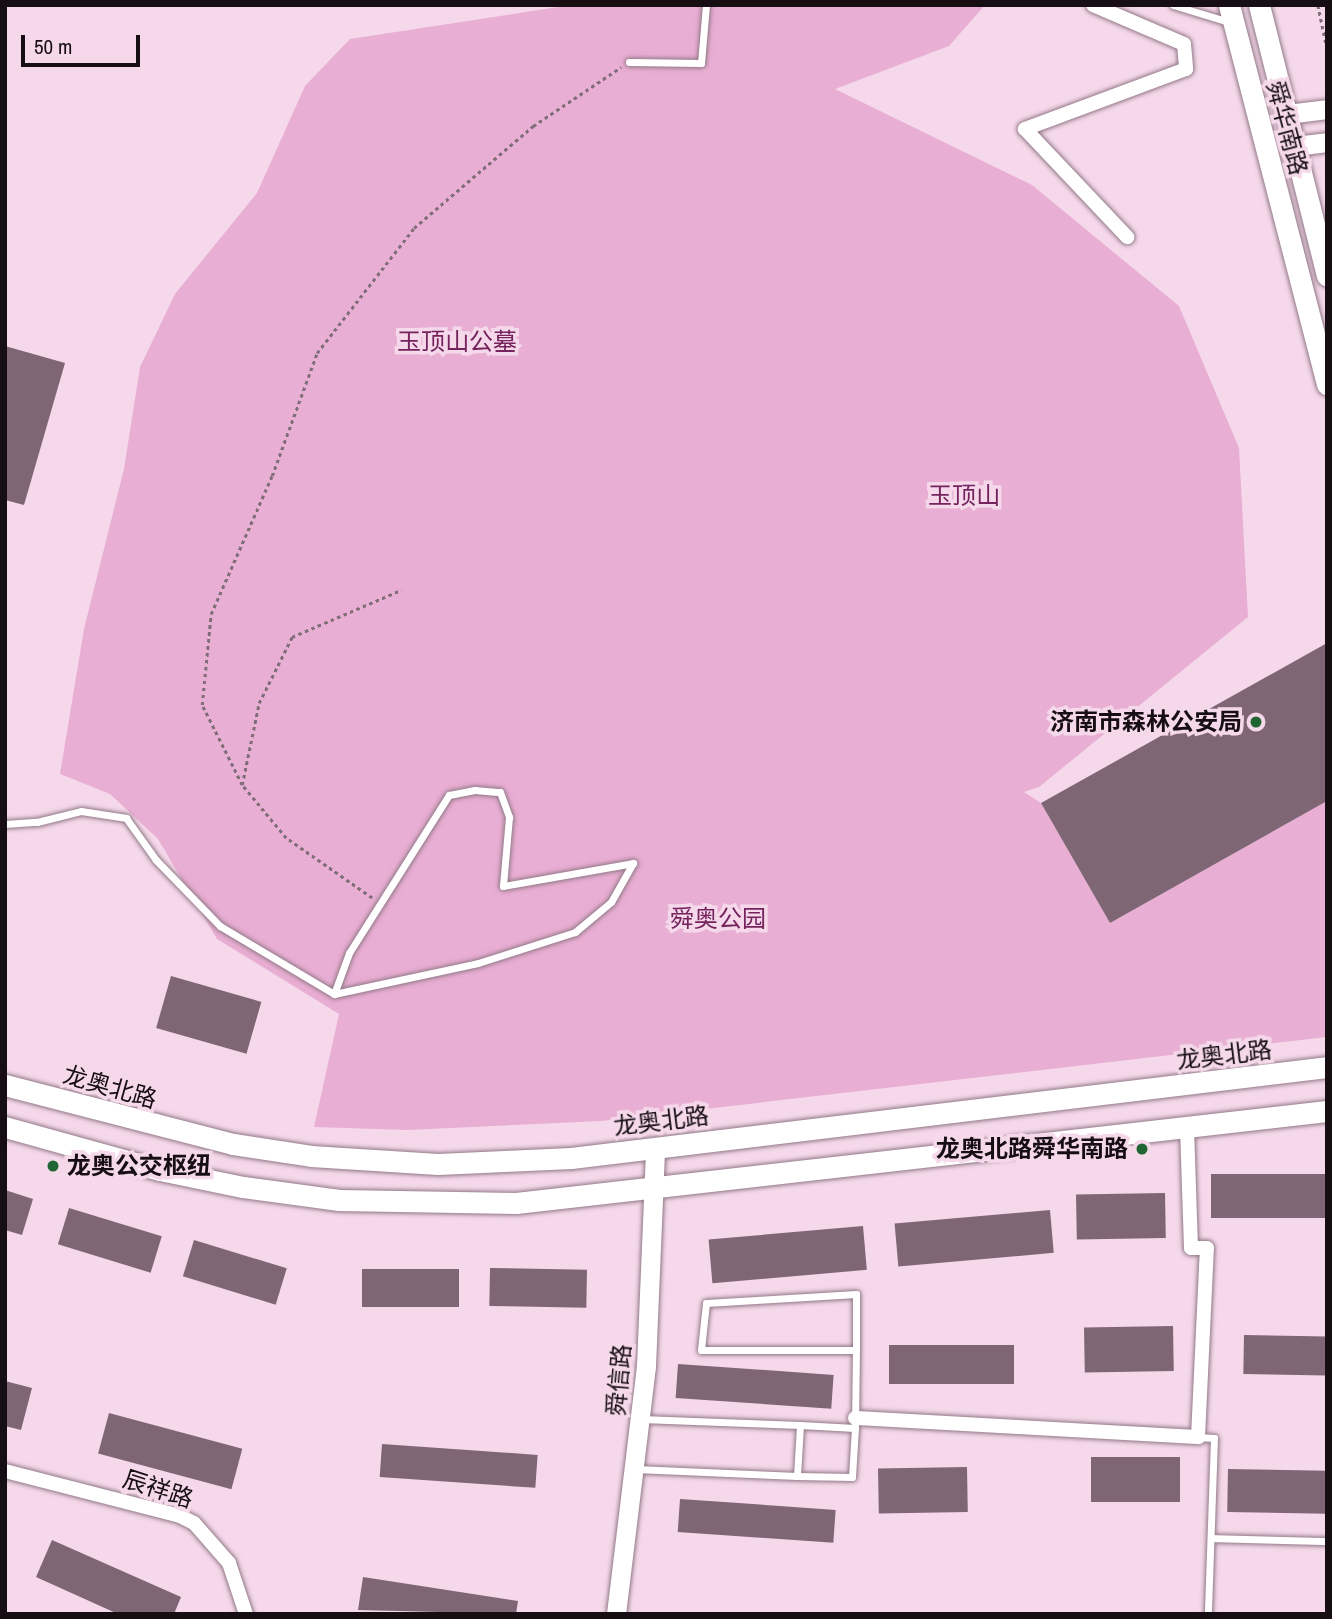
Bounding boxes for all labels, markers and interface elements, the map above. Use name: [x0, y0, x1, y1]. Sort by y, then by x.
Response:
scale bar: [24, 21, 144, 65]
text: 50 m: [34, 32, 72, 61]
street label: 舜华南路: [1261, 78, 1313, 178]
park label: 玉顶山公墓: [397, 328, 517, 356]
park label: 玉顶山: [928, 482, 1000, 510]
place label: 济南市森林公安局: [1050, 708, 1242, 736]
marker: 济南市森林公安局: [1248, 714, 1264, 730]
park label: 舜奥公园: [670, 905, 766, 933]
street label: 龙奥北路: [1175, 1035, 1273, 1075]
street label: 龙奥北路: [60, 1060, 160, 1114]
street label: 龙奥北路: [612, 1101, 710, 1141]
place label: 龙奥北路舜华南路: [936, 1135, 1128, 1163]
marker: 龙奥北路舜华南路: [1134, 1141, 1150, 1157]
place label: 龙奥公交枢纽: [67, 1152, 211, 1180]
marker: 龙奥公交枢纽: [45, 1158, 61, 1174]
street label: 舜信路: [602, 1343, 636, 1417]
street label: 辰祥路: [119, 1464, 197, 1514]

